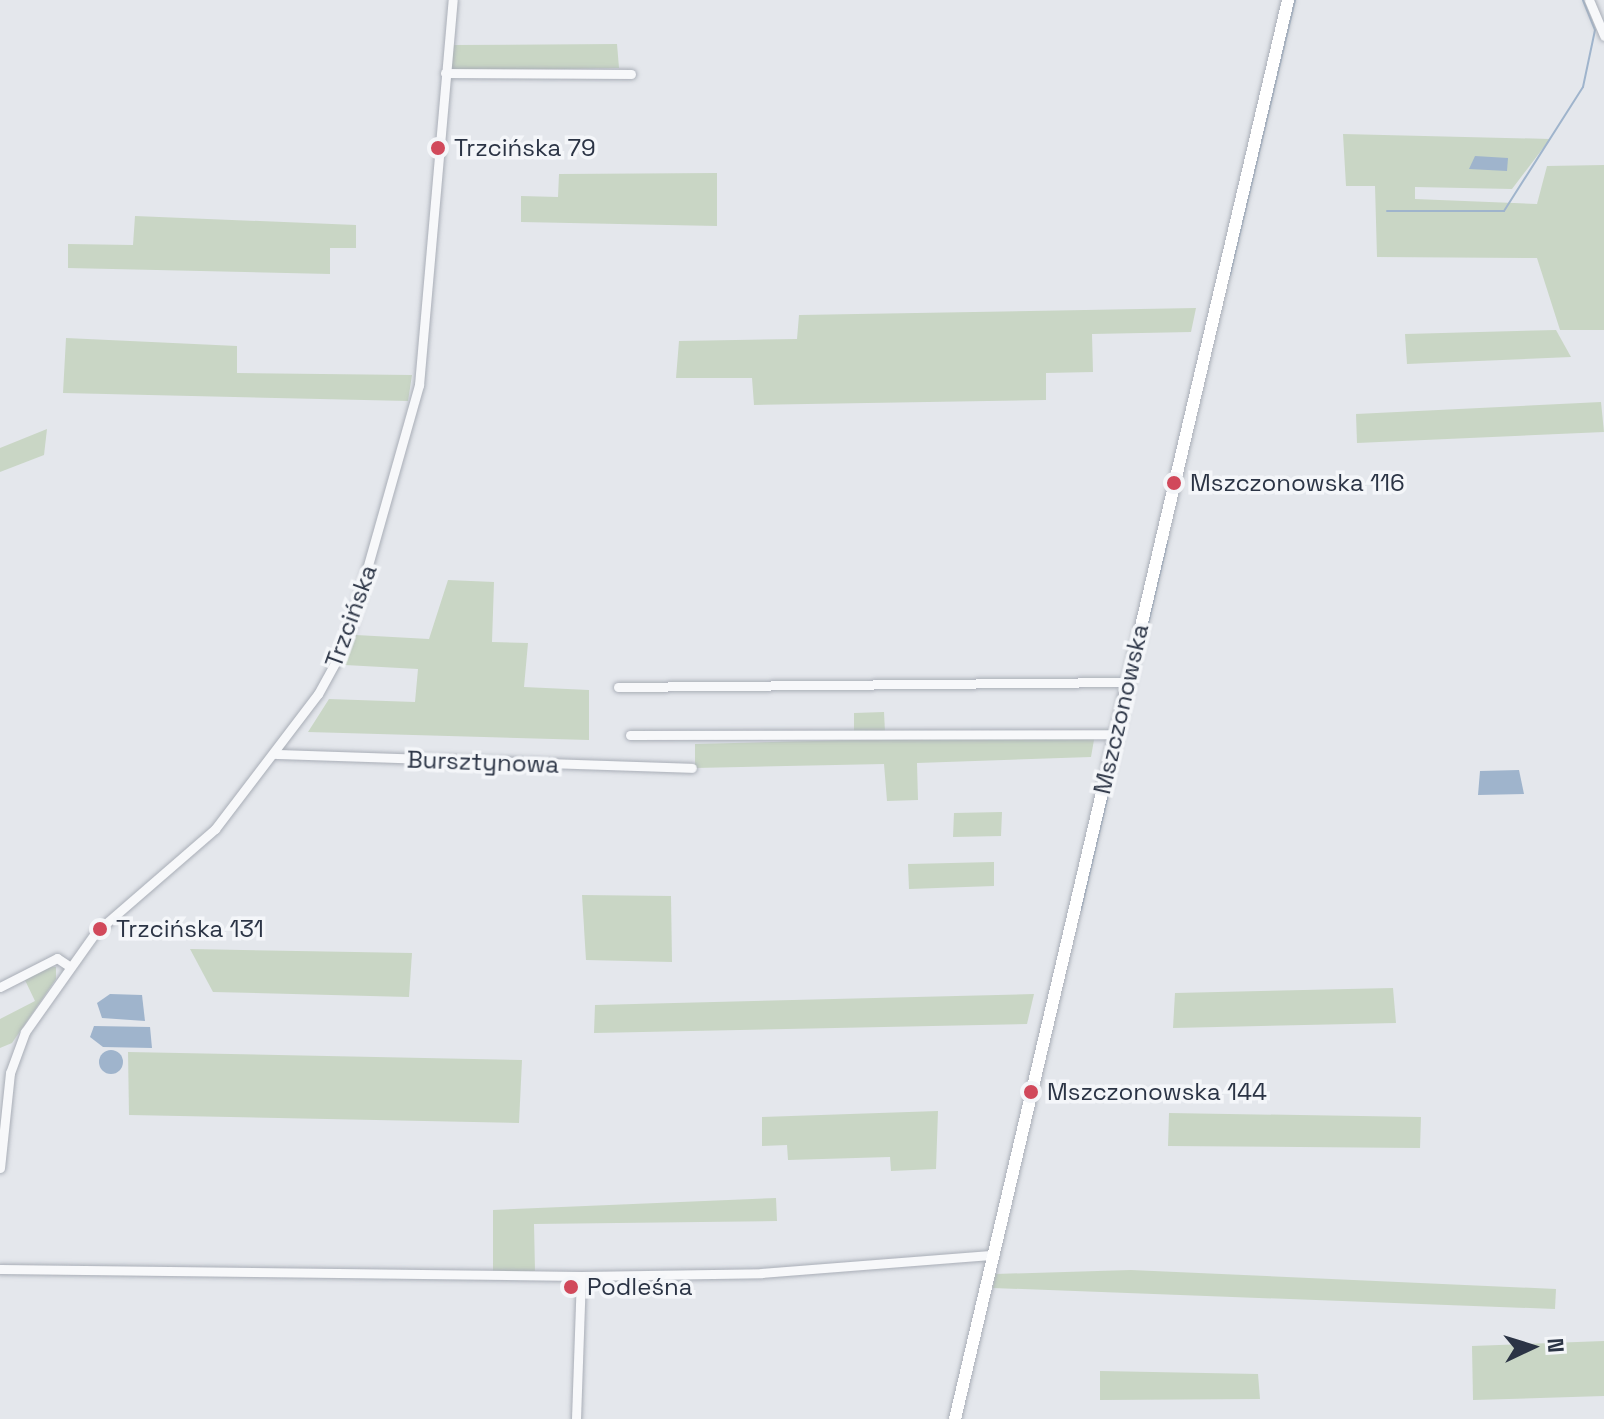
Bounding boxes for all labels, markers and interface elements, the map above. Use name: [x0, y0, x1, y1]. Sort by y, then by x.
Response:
place label: Trzcińska 79: [454, 134, 596, 162]
marker: Trzcińska 79: [429, 139, 447, 157]
place label: Mszczonowska 116: [1190, 469, 1405, 497]
marker: Mszczonowska 116: [1165, 474, 1183, 492]
street label: Trzcińska: [319, 561, 383, 671]
street label: Mszczonowska: [1087, 621, 1155, 797]
street label: Bursztynowa: [406, 745, 560, 779]
place label: Trzcińska 131: [116, 915, 264, 943]
marker: Trzcińska 131: [91, 920, 109, 938]
place label: Mszczonowska 144: [1047, 1078, 1267, 1106]
marker: Mszczonowska 144: [1022, 1083, 1040, 1101]
place label: Podleśna: [587, 1273, 693, 1301]
marker: Podleśna: [562, 1278, 580, 1296]
north arrow: [1492, 1307, 1572, 1387]
text: N: [1541, 1337, 1570, 1354]

